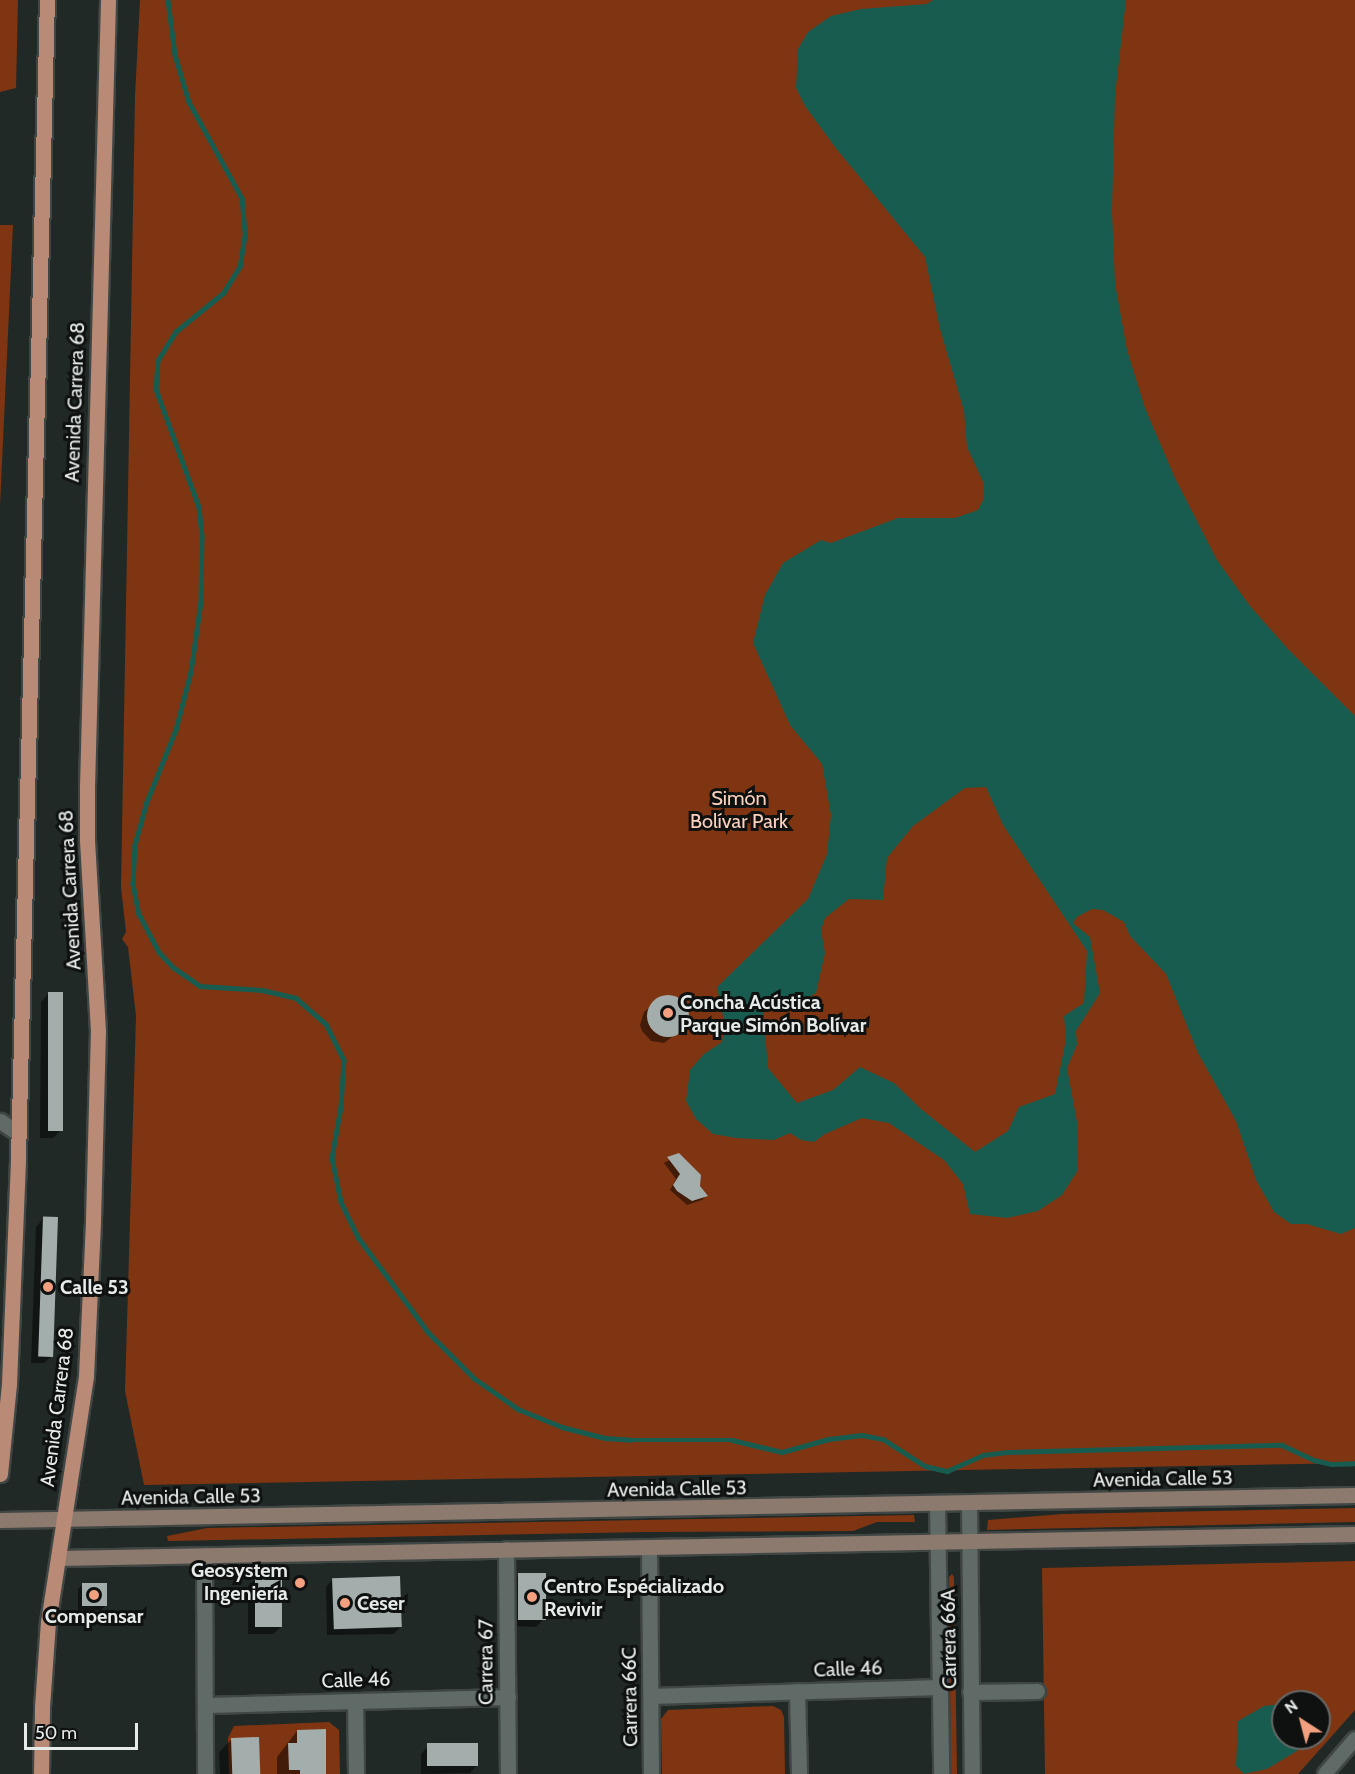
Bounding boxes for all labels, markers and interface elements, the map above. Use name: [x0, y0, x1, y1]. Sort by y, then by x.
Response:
street label: Avenida Carrera 68: [60, 321, 90, 483]
park label: Simón Bolívar Park: [690, 786, 788, 833]
street label: Avenida Carrera 68: [54, 809, 86, 971]
place label: Concha Acústica Parque Simón Bolívar: [680, 990, 866, 1037]
marker: Concha Acústica Parque Simón Bolívar: [661, 1006, 675, 1020]
place label: Calle 53: [60, 1275, 129, 1299]
marker: Calle 53: [41, 1280, 55, 1294]
street label: Avenida Carrera 68: [35, 1326, 79, 1488]
street label: Avenida Calle 53: [1093, 1466, 1233, 1492]
street label: Avenida Calle 53: [607, 1476, 747, 1502]
street label: Avenida Calle 53: [121, 1484, 261, 1510]
place label: Geosystem Ingeniería: [191, 1559, 288, 1606]
place label: Centro Espécializado Revivir: [544, 1574, 724, 1621]
marker: Geosystem Ingeniería: [293, 1576, 307, 1590]
marker: Compensar: [87, 1588, 101, 1602]
street label: Carrera 66A: [936, 1589, 962, 1689]
marker: Centro Espécializado Revivir: [525, 1590, 539, 1604]
place label: Ceser: [357, 1591, 405, 1615]
marker: Ceser: [338, 1596, 352, 1610]
place label: Compensar: [45, 1604, 143, 1628]
street label: Carrera 67: [474, 1619, 498, 1705]
street label: Carrera 66C: [617, 1647, 643, 1747]
street label: Calle 46: [813, 1656, 883, 1682]
street label: Calle 46: [321, 1667, 391, 1693]
north arrow: [1271, 1690, 1331, 1750]
text: N: [1281, 1696, 1301, 1718]
scale bar: [27, 1711, 141, 1749]
text: 50 m: [35, 1722, 77, 1744]

